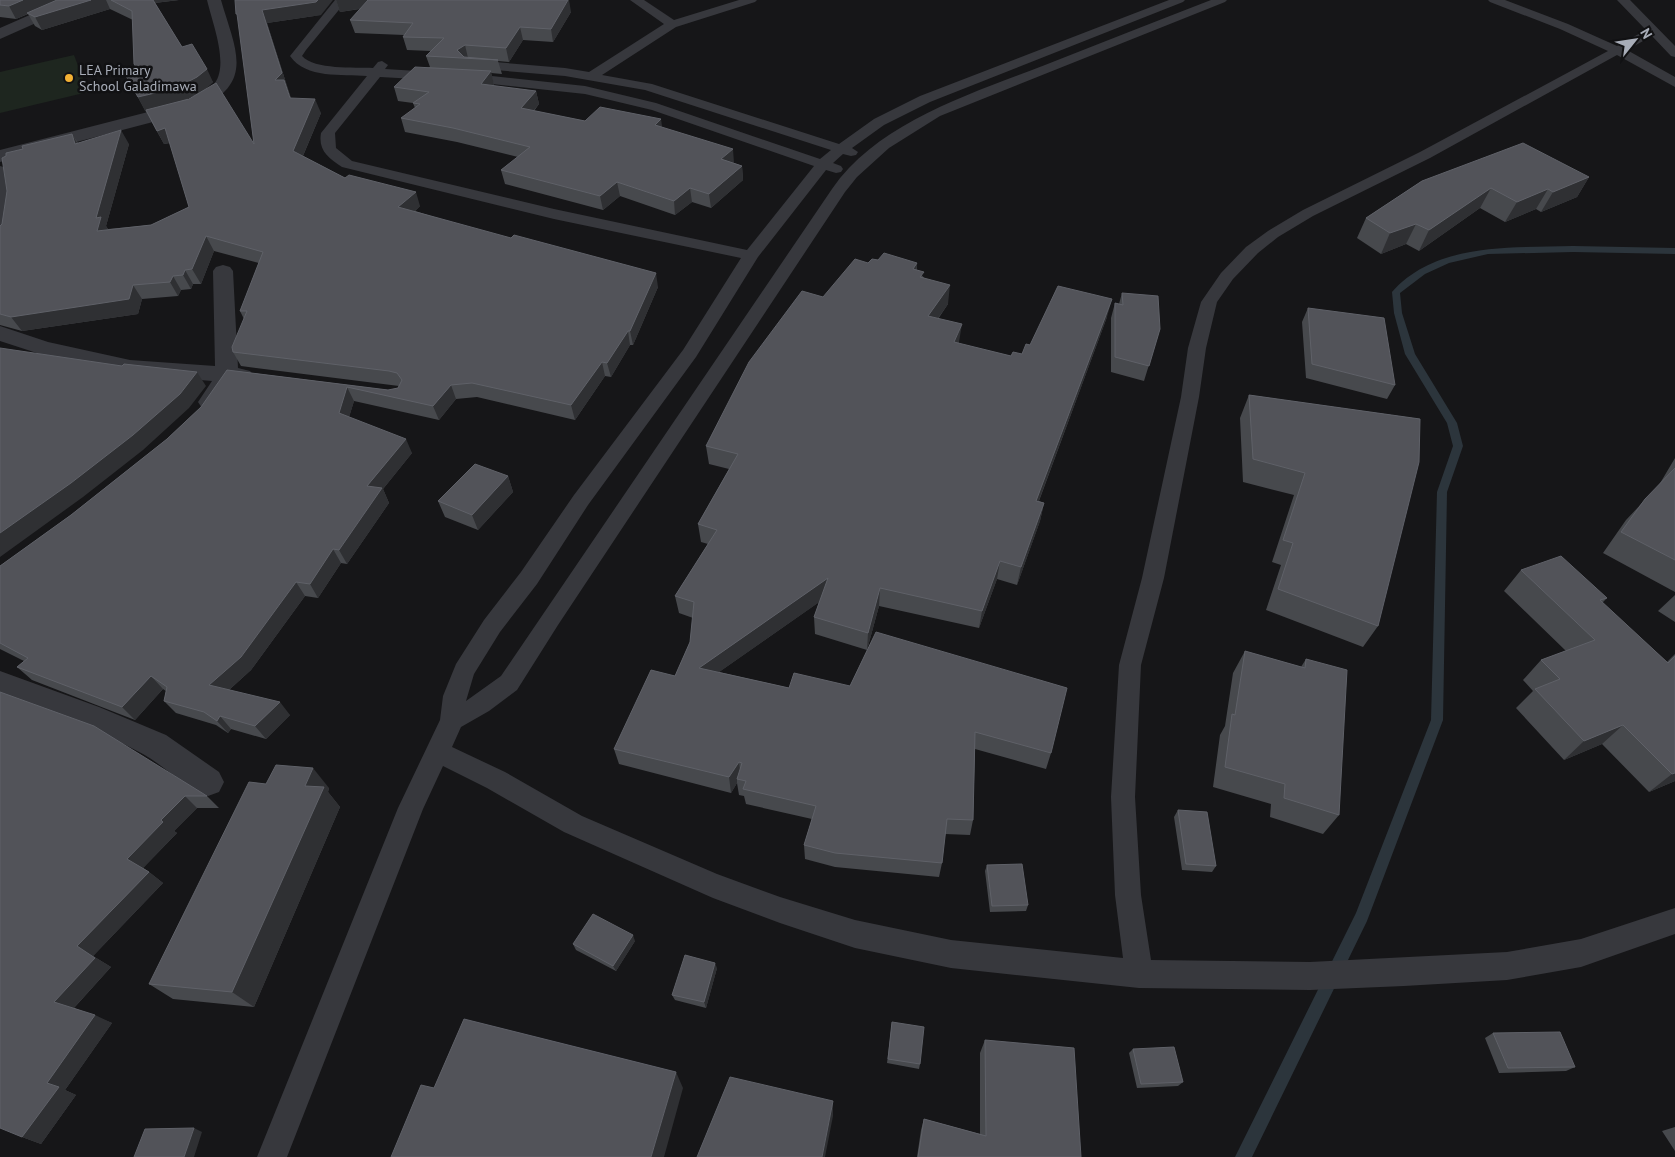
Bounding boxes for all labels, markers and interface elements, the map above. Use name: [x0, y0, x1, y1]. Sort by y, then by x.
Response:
north arrow: [1610, 15, 1660, 65]
text: N: [1636, 25, 1656, 42]
place label: LEA Primary School Galadimawa: [79, 61, 197, 95]
marker: LEA Primary School Galadimawa: [63, 72, 75, 84]

